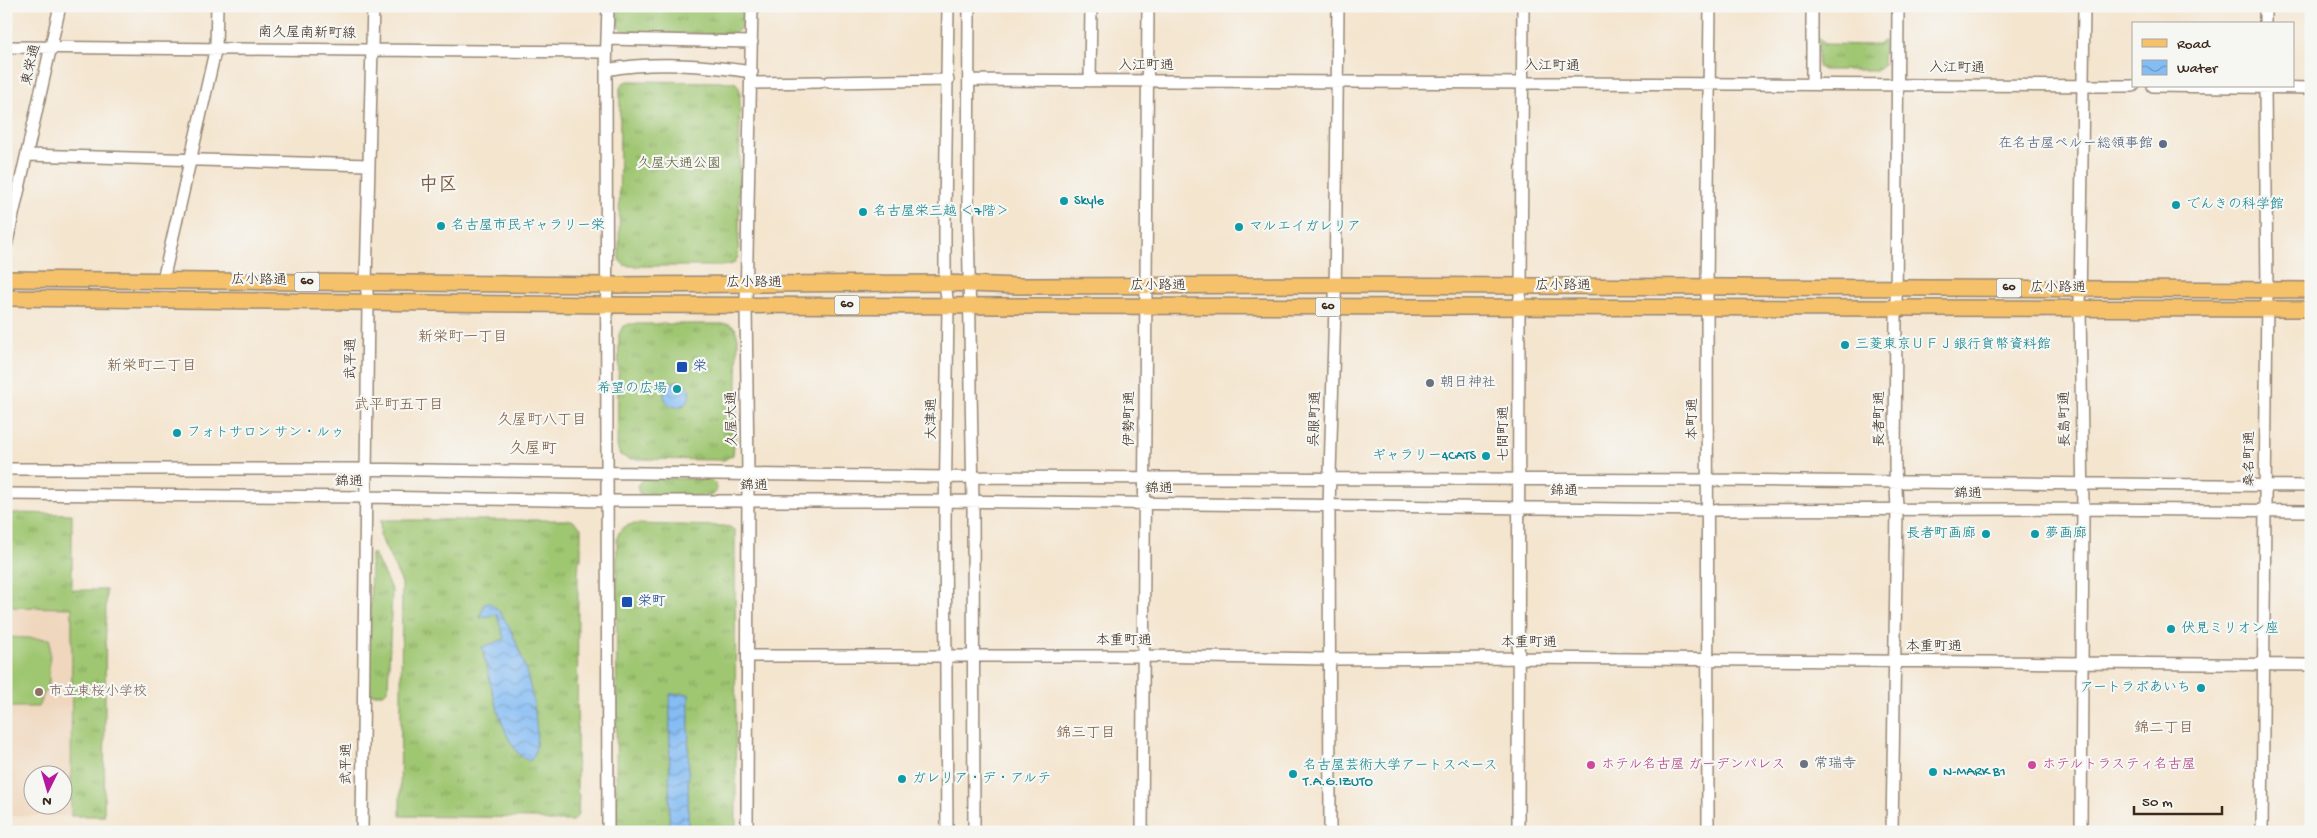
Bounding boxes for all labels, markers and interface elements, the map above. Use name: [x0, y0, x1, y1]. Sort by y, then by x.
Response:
legend: [2132, 22, 2294, 88]
street label: 南久屋南新町線: [258, 25, 356, 43]
text: Road: [2177, 36, 2211, 54]
street label: 東栄通: [19, 43, 45, 87]
street label: 入江町通: [1118, 58, 1174, 75]
street label: 入江町通: [1524, 58, 1580, 76]
street label: 入江町通: [1929, 60, 1985, 78]
text: Water: [2177, 60, 2219, 78]
place label: 在名古屋ペルー総領事館: [1998, 136, 2153, 153]
marker: 在名古屋ペルー総領事館: [2157, 138, 2169, 150]
park label: 久屋大通公園: [637, 156, 721, 173]
district label: 中区: [419, 174, 457, 198]
place label: Skyle: [1074, 193, 1105, 210]
marker: Skyle: [1058, 195, 1070, 207]
place label: でんきの科学館: [2186, 197, 2284, 214]
marker: でんきの科学館: [2170, 199, 2182, 211]
place label: 名古屋栄三越 ＜7階＞: [873, 204, 1010, 221]
marker: 名古屋栄三越 ＜7階＞: [857, 206, 869, 218]
place label: 名古屋市民ギャラリー栄: [451, 218, 605, 235]
place label: マルエイガレリア: [1249, 219, 1361, 236]
marker: 名古屋市民ギャラリー栄: [435, 220, 447, 232]
marker: マルエイガレリア: [1233, 221, 1245, 233]
street label: 広小路通: [231, 272, 287, 290]
road number: 60: [294, 272, 320, 292]
street label: 広小路通: [726, 275, 782, 292]
street label: 広小路通: [1130, 278, 1186, 295]
street label: 広小路通: [1535, 278, 1591, 295]
road number: 60: [1996, 278, 2022, 298]
street label: 広小路通: [2030, 280, 2086, 297]
road number: 60: [834, 296, 860, 314]
road number: 60: [1316, 298, 1340, 316]
district label: 新栄町一丁目: [418, 329, 508, 347]
place label: 三菱東京ＵＦＪ銀行貨幣資料館: [1855, 336, 2051, 354]
street label: 武平通: [342, 338, 361, 380]
marker: 三菱東京ＵＦＪ銀行貨幣資料館: [1839, 339, 1851, 351]
district label: 新栄町二丁目: [107, 358, 197, 376]
place label: 栄: [693, 359, 707, 376]
marker: 栄: [675, 360, 689, 374]
place label: 朝日神社: [1440, 375, 1496, 392]
marker: 朝日神社: [1424, 377, 1436, 389]
place label: 希望の広場: [597, 381, 667, 398]
marker: 希望の広場: [671, 383, 683, 395]
street label: 久屋大通: [724, 391, 742, 447]
street label: 伊勢町通: [1122, 391, 1139, 447]
street label: 呉服町通: [1307, 391, 1325, 447]
street label: 長者町通: [1872, 391, 1889, 447]
street label: 長島町通: [2057, 391, 2075, 447]
district label: 武平町五丁目: [354, 396, 444, 415]
street label: 大津通: [924, 398, 941, 440]
street label: 本町通: [1685, 398, 1702, 440]
street label: 七間町通: [1496, 406, 1513, 462]
district label: 久屋町八丁目: [497, 411, 587, 430]
place label: フォトサロン サン・ルゥ: [187, 425, 344, 442]
marker: フォトサロン サン・ルゥ: [171, 427, 183, 439]
street label: 桑名町通: [2242, 431, 2259, 487]
district label: 久屋町: [509, 439, 557, 460]
place label: ギャラリー4CATS: [1372, 448, 1476, 465]
marker: ギャラリー4CATS: [1480, 450, 1492, 462]
street label: 錦通: [335, 474, 363, 491]
street label: 錦通: [740, 478, 768, 495]
street label: 錦通: [1145, 481, 1173, 498]
street label: 錦通: [1550, 483, 1578, 501]
street label: 錦通: [1954, 486, 1982, 503]
place label: 長者町画廊: [1906, 526, 1976, 543]
place label: 夢画廊: [2045, 526, 2087, 543]
marker: 長者町画廊: [1980, 528, 1992, 540]
marker: 夢画廊: [2029, 528, 2041, 540]
place label: 栄町: [638, 594, 666, 611]
marker: 栄町: [620, 595, 634, 609]
place label: 伏見ミリオン座: [2181, 621, 2279, 638]
marker: 伏見ミリオン座: [2165, 623, 2177, 635]
street label: 本重町通: [1096, 633, 1152, 650]
street label: 本重町通: [1501, 635, 1557, 652]
street label: 本重町通: [1906, 639, 1962, 656]
place label: アートラボあいち: [2080, 680, 2191, 697]
marker: アートラボあいち: [2195, 682, 2207, 694]
place label: 市立東桜小学校: [49, 684, 147, 701]
marker: 市立東桜小学校: [33, 686, 45, 698]
district label: 錦二丁目: [2134, 719, 2194, 738]
district label: 錦三丁目: [1056, 724, 1116, 743]
street label: 武平通: [338, 743, 356, 785]
place label: 常瑞寺: [1814, 756, 1856, 773]
place label: ホテル名古屋 ガーデンパレス: [1601, 757, 1785, 774]
place label: ホテルトラスティ名古屋: [2042, 757, 2196, 774]
place label: 名古屋芸術大学アートスペース T.A.G.IZUTO: [1302, 758, 1498, 791]
marker: 常瑞寺: [1798, 758, 1810, 770]
marker: ホテル名古屋 ガーデンパレス: [1585, 759, 1597, 771]
marker: ホテルトラスティ名古屋: [2026, 759, 2038, 771]
place label: N-MARK B1: [1943, 764, 2006, 781]
north arrow: [22, 766, 72, 816]
marker: N-MARK B1: [1927, 766, 1939, 778]
marker: 名古屋芸術大学アートスペース T.A.G.IZUTO: [1287, 768, 1299, 780]
place label: ガレリア・デ・アルテ: [912, 771, 1051, 788]
marker: ガレリア・デ・アルテ: [896, 773, 908, 785]
scale bar: [2134, 783, 2222, 815]
text: N: [42, 792, 52, 809]
text: 50 m: [2142, 794, 2173, 812]

